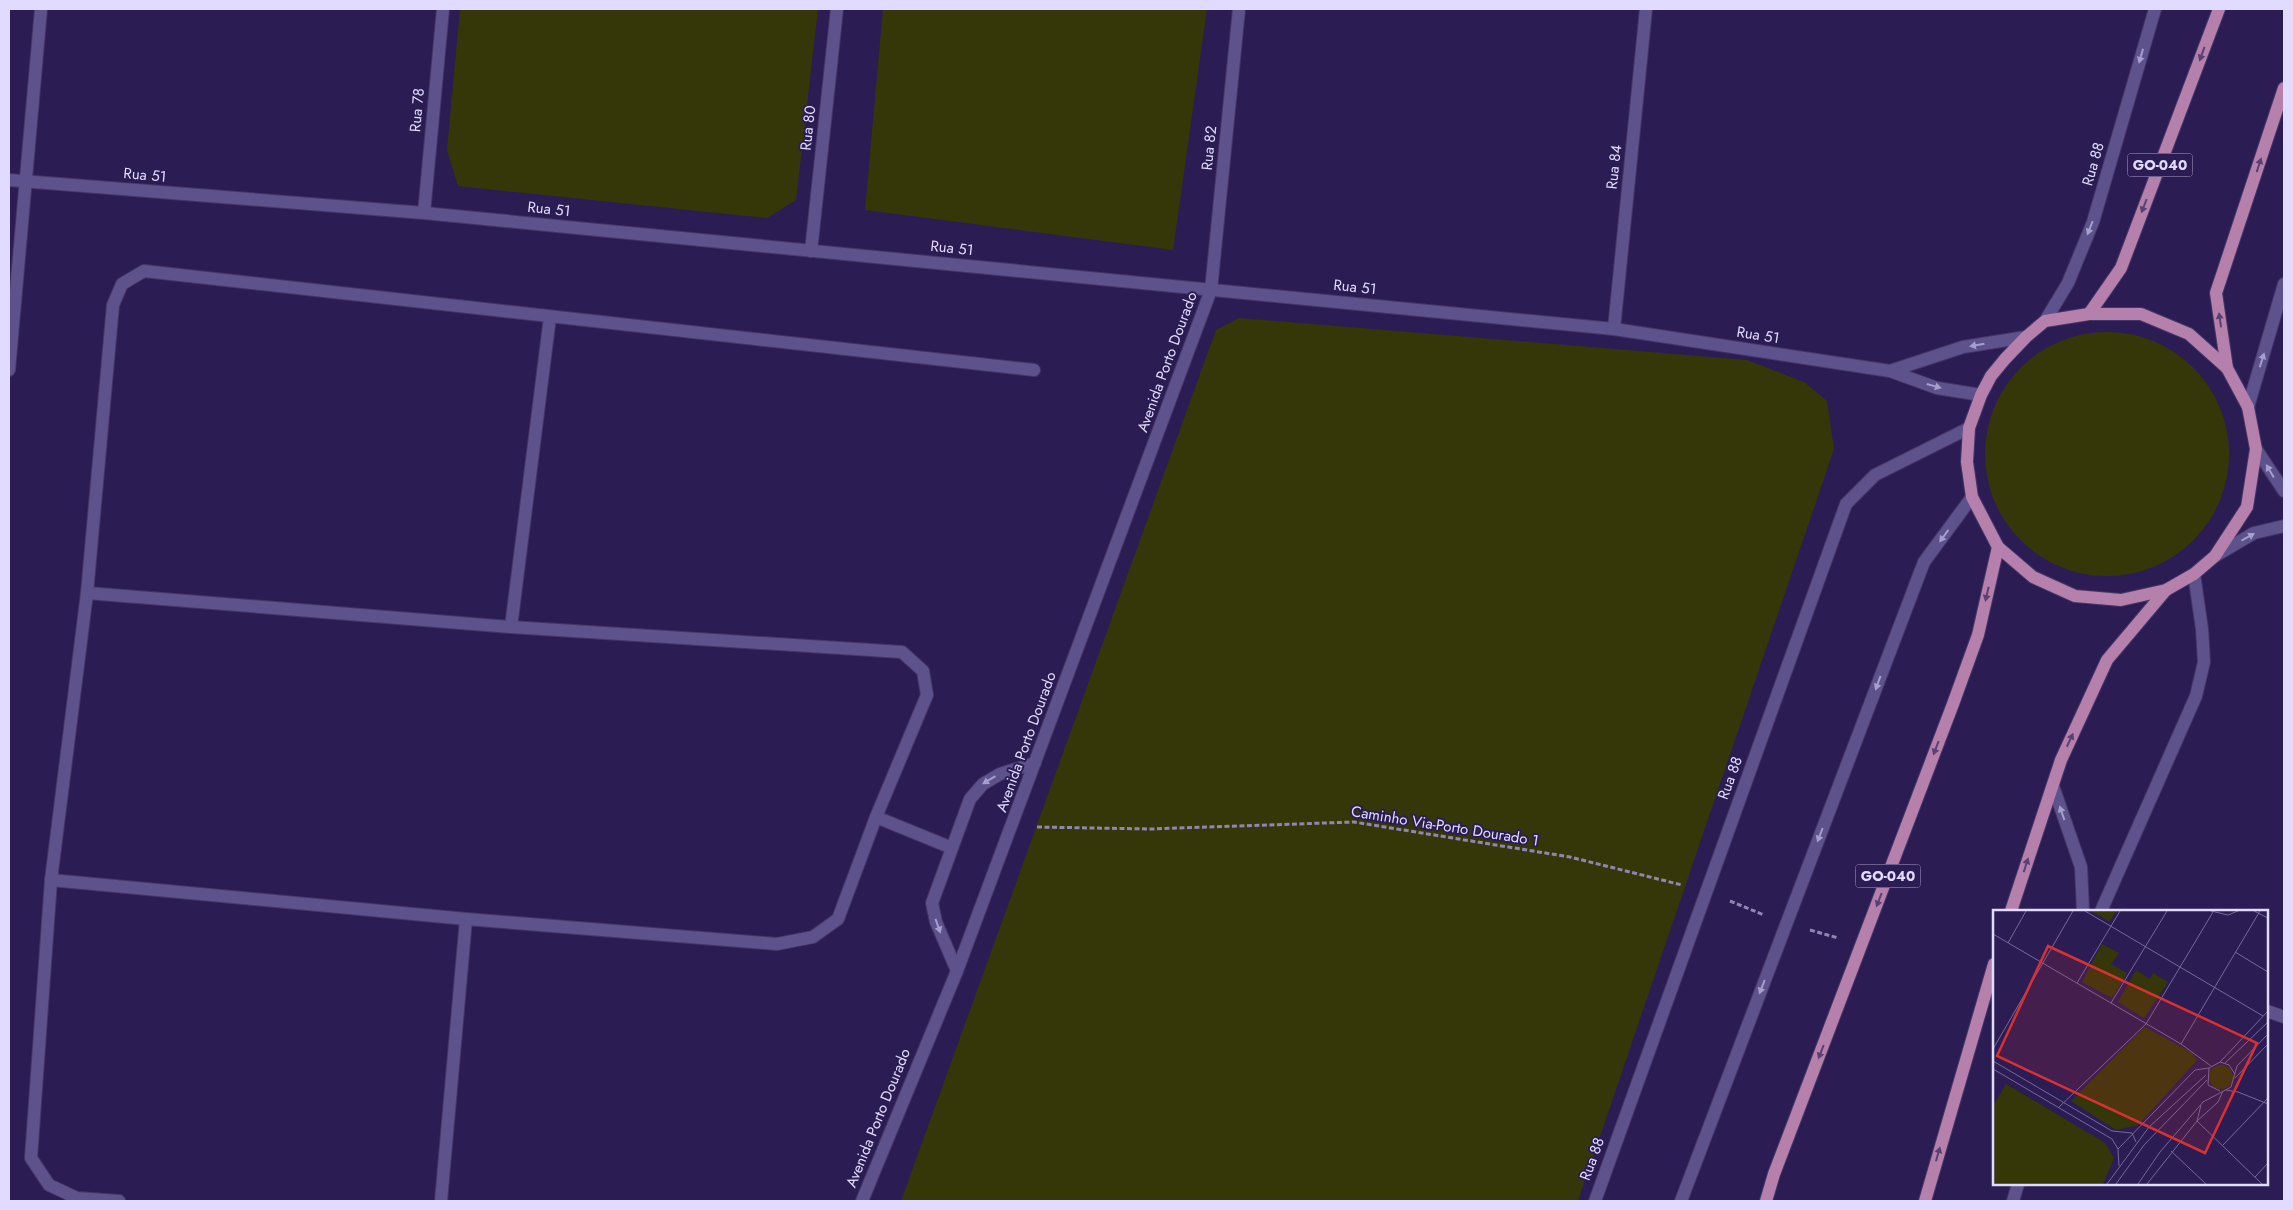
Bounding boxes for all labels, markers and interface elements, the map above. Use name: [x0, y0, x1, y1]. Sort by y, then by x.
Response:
one-way arrow: [2198, 47, 2205, 62]
one-way arrow: [2137, 48, 2145, 63]
street label: Rua 78: [404, 87, 430, 133]
street label: Rua 80: [795, 104, 821, 152]
street label: Rua 82: [1196, 125, 1222, 171]
street label: Rua 88: [2076, 140, 2110, 188]
street label: Rua 84: [1601, 143, 1627, 190]
road number: GO-040: [2128, 154, 2192, 176]
one-way arrow: [2255, 157, 2263, 172]
street label: Rua 51: [123, 162, 167, 188]
street label: Rua 51: [526, 196, 572, 222]
one-way arrow: [2140, 199, 2148, 214]
one-way arrow: [2086, 221, 2094, 236]
street label: Rua 51: [929, 235, 975, 261]
street label: Rua 51: [1332, 274, 1378, 300]
street label: Avenida Porto Dourado: [1131, 289, 1203, 435]
one-way arrow: [2216, 312, 2224, 328]
street label: Rua 51: [1735, 321, 1781, 349]
one-way arrow: [1969, 341, 1985, 349]
one-way arrow: [2258, 353, 2266, 368]
one-way arrow: [1927, 383, 1942, 391]
one-way arrow: [2265, 464, 2274, 477]
one-way arrow: [1938, 529, 1949, 542]
one-way arrow: [2241, 533, 2255, 541]
one-way arrow: [1983, 587, 1991, 602]
street label: Avenida Porto Dourado: [990, 669, 1062, 815]
one-way arrow: [1874, 676, 1881, 691]
one-way arrow: [2066, 733, 2074, 747]
one-way arrow: [1932, 741, 1940, 755]
street label: Rua 88: [1712, 753, 1748, 803]
one-way arrow: [983, 775, 996, 784]
street label: Caminho Via-Porto Dourado 1: [1350, 800, 1540, 852]
one-way arrow: [2058, 805, 2066, 820]
one-way arrow: [1816, 828, 1824, 843]
one-way arrow: [2023, 857, 2031, 872]
road number: GO-040: [1856, 864, 1920, 888]
one-way arrow: [1874, 893, 1882, 907]
inset map: [1993, 910, 2268, 1185]
one-way arrow: [935, 919, 942, 934]
one-way arrow: [1758, 980, 1766, 995]
street label: Avenida Porto Dourado: [840, 1045, 916, 1191]
one-way arrow: [1816, 1045, 1824, 1059]
street label: Rua 88: [1574, 1134, 1610, 1184]
one-way arrow: [1935, 1147, 1943, 1162]

